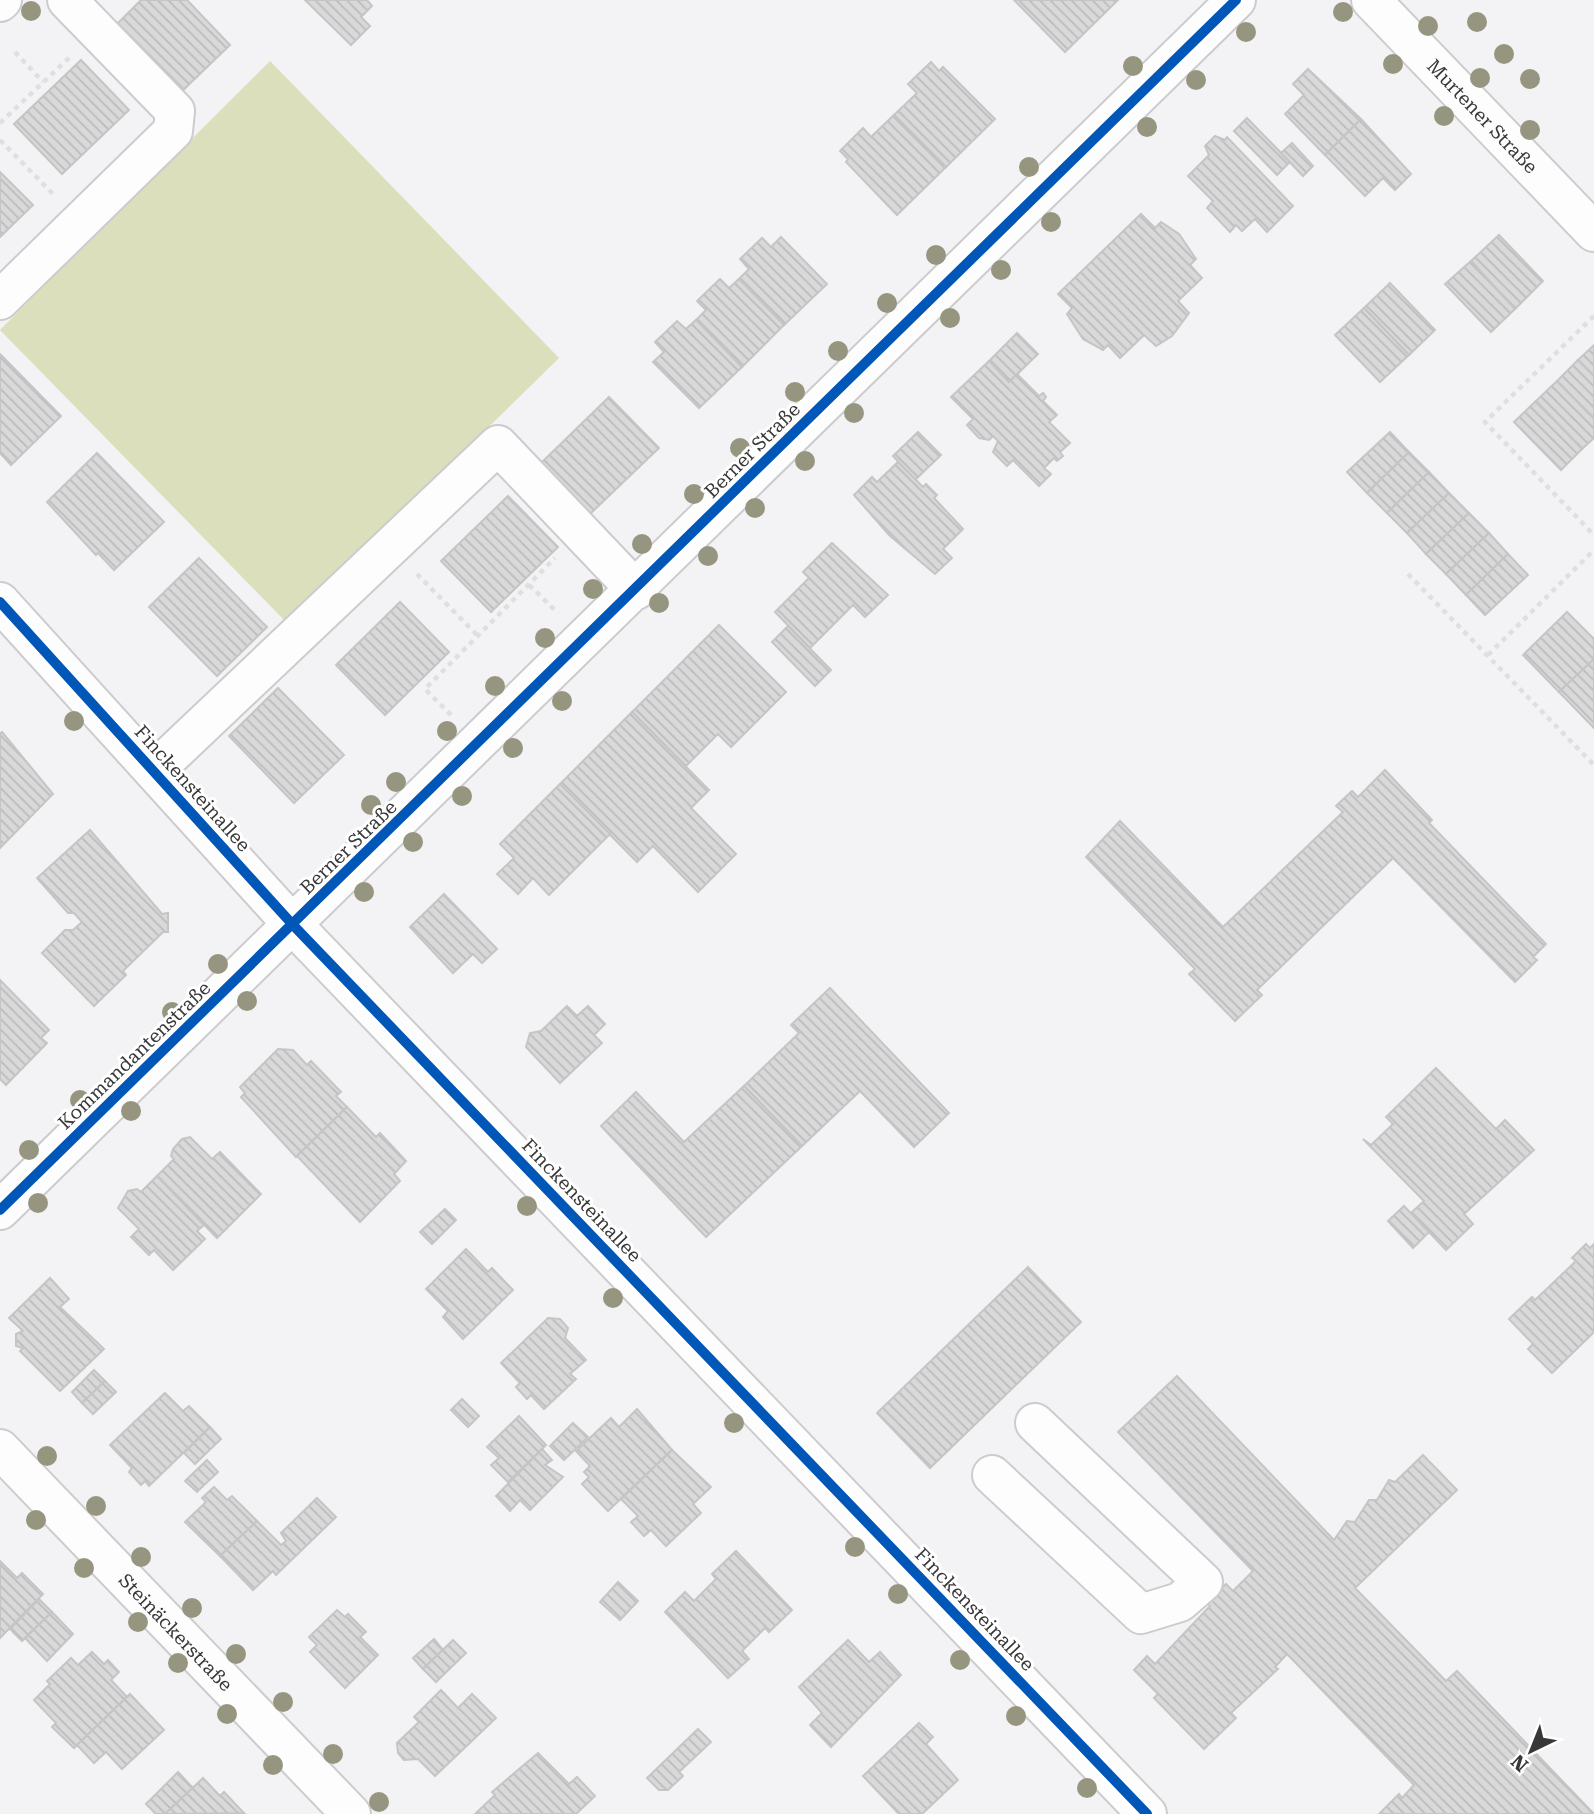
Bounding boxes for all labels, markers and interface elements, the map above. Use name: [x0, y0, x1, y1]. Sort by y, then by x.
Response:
street label: Murtener Straße: [1422, 54, 1542, 178]
street label: Berner Straße: [700, 398, 805, 503]
street label: Finckensteinallee: [130, 720, 255, 856]
street label: Berner Straße: [295, 796, 401, 899]
street label: Kommandantenstraße: [53, 977, 215, 1134]
street label: Finckensteinallee: [517, 1134, 646, 1267]
street label: Finckensteinallee: [910, 1543, 1039, 1676]
street label: Steinäckerstraße: [114, 1569, 237, 1696]
north arrow: [1496, 1716, 1566, 1786]
text: N: [1506, 1749, 1533, 1776]

